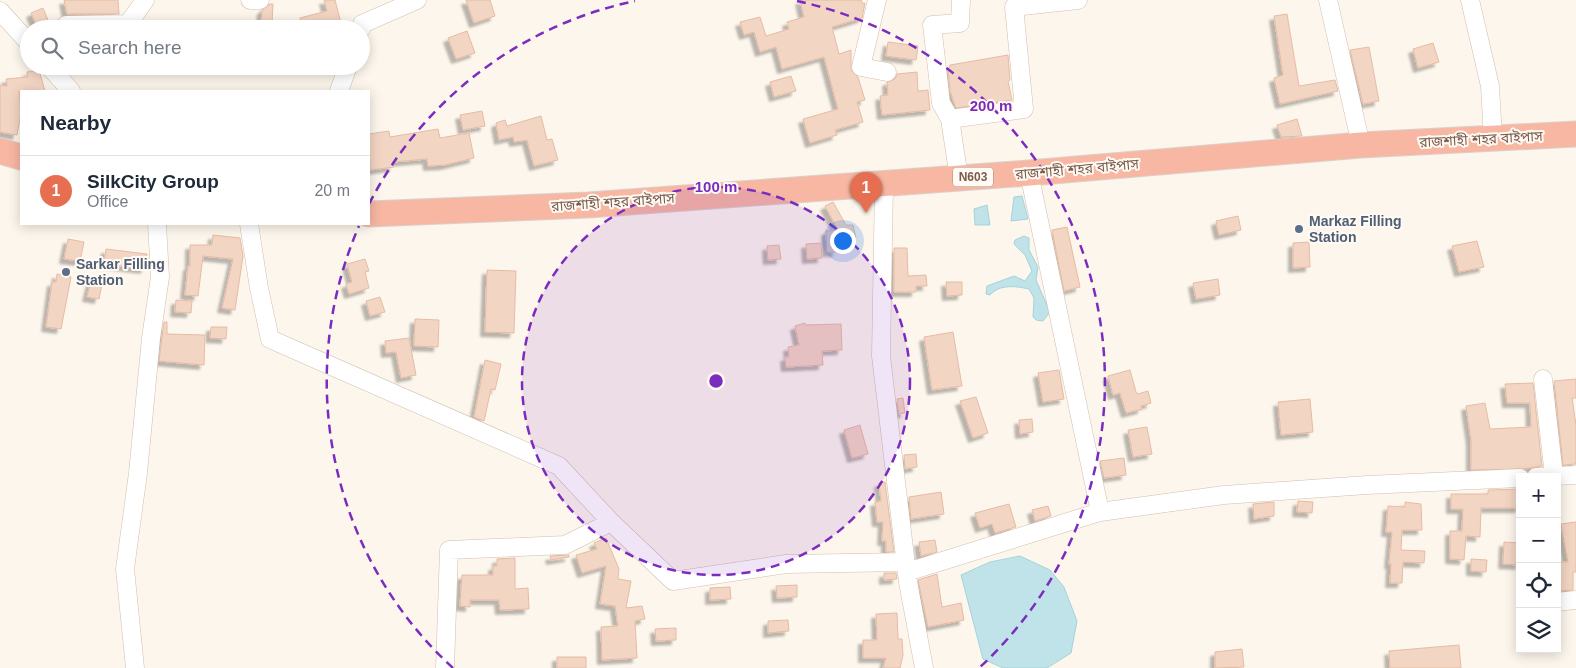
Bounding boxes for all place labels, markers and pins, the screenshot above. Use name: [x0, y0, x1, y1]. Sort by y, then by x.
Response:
pin: 1: [850, 172, 882, 213]
place label: Markaz Filling Station: [1309, 213, 1402, 245]
marker: Markaz Filling Station: [1293, 223, 1305, 235]
place label: Sarkar Filling Station: [76, 256, 165, 288]
marker: Sarkar Filling Station: [60, 266, 72, 278]
centre of rings: [707, 372, 725, 390]

